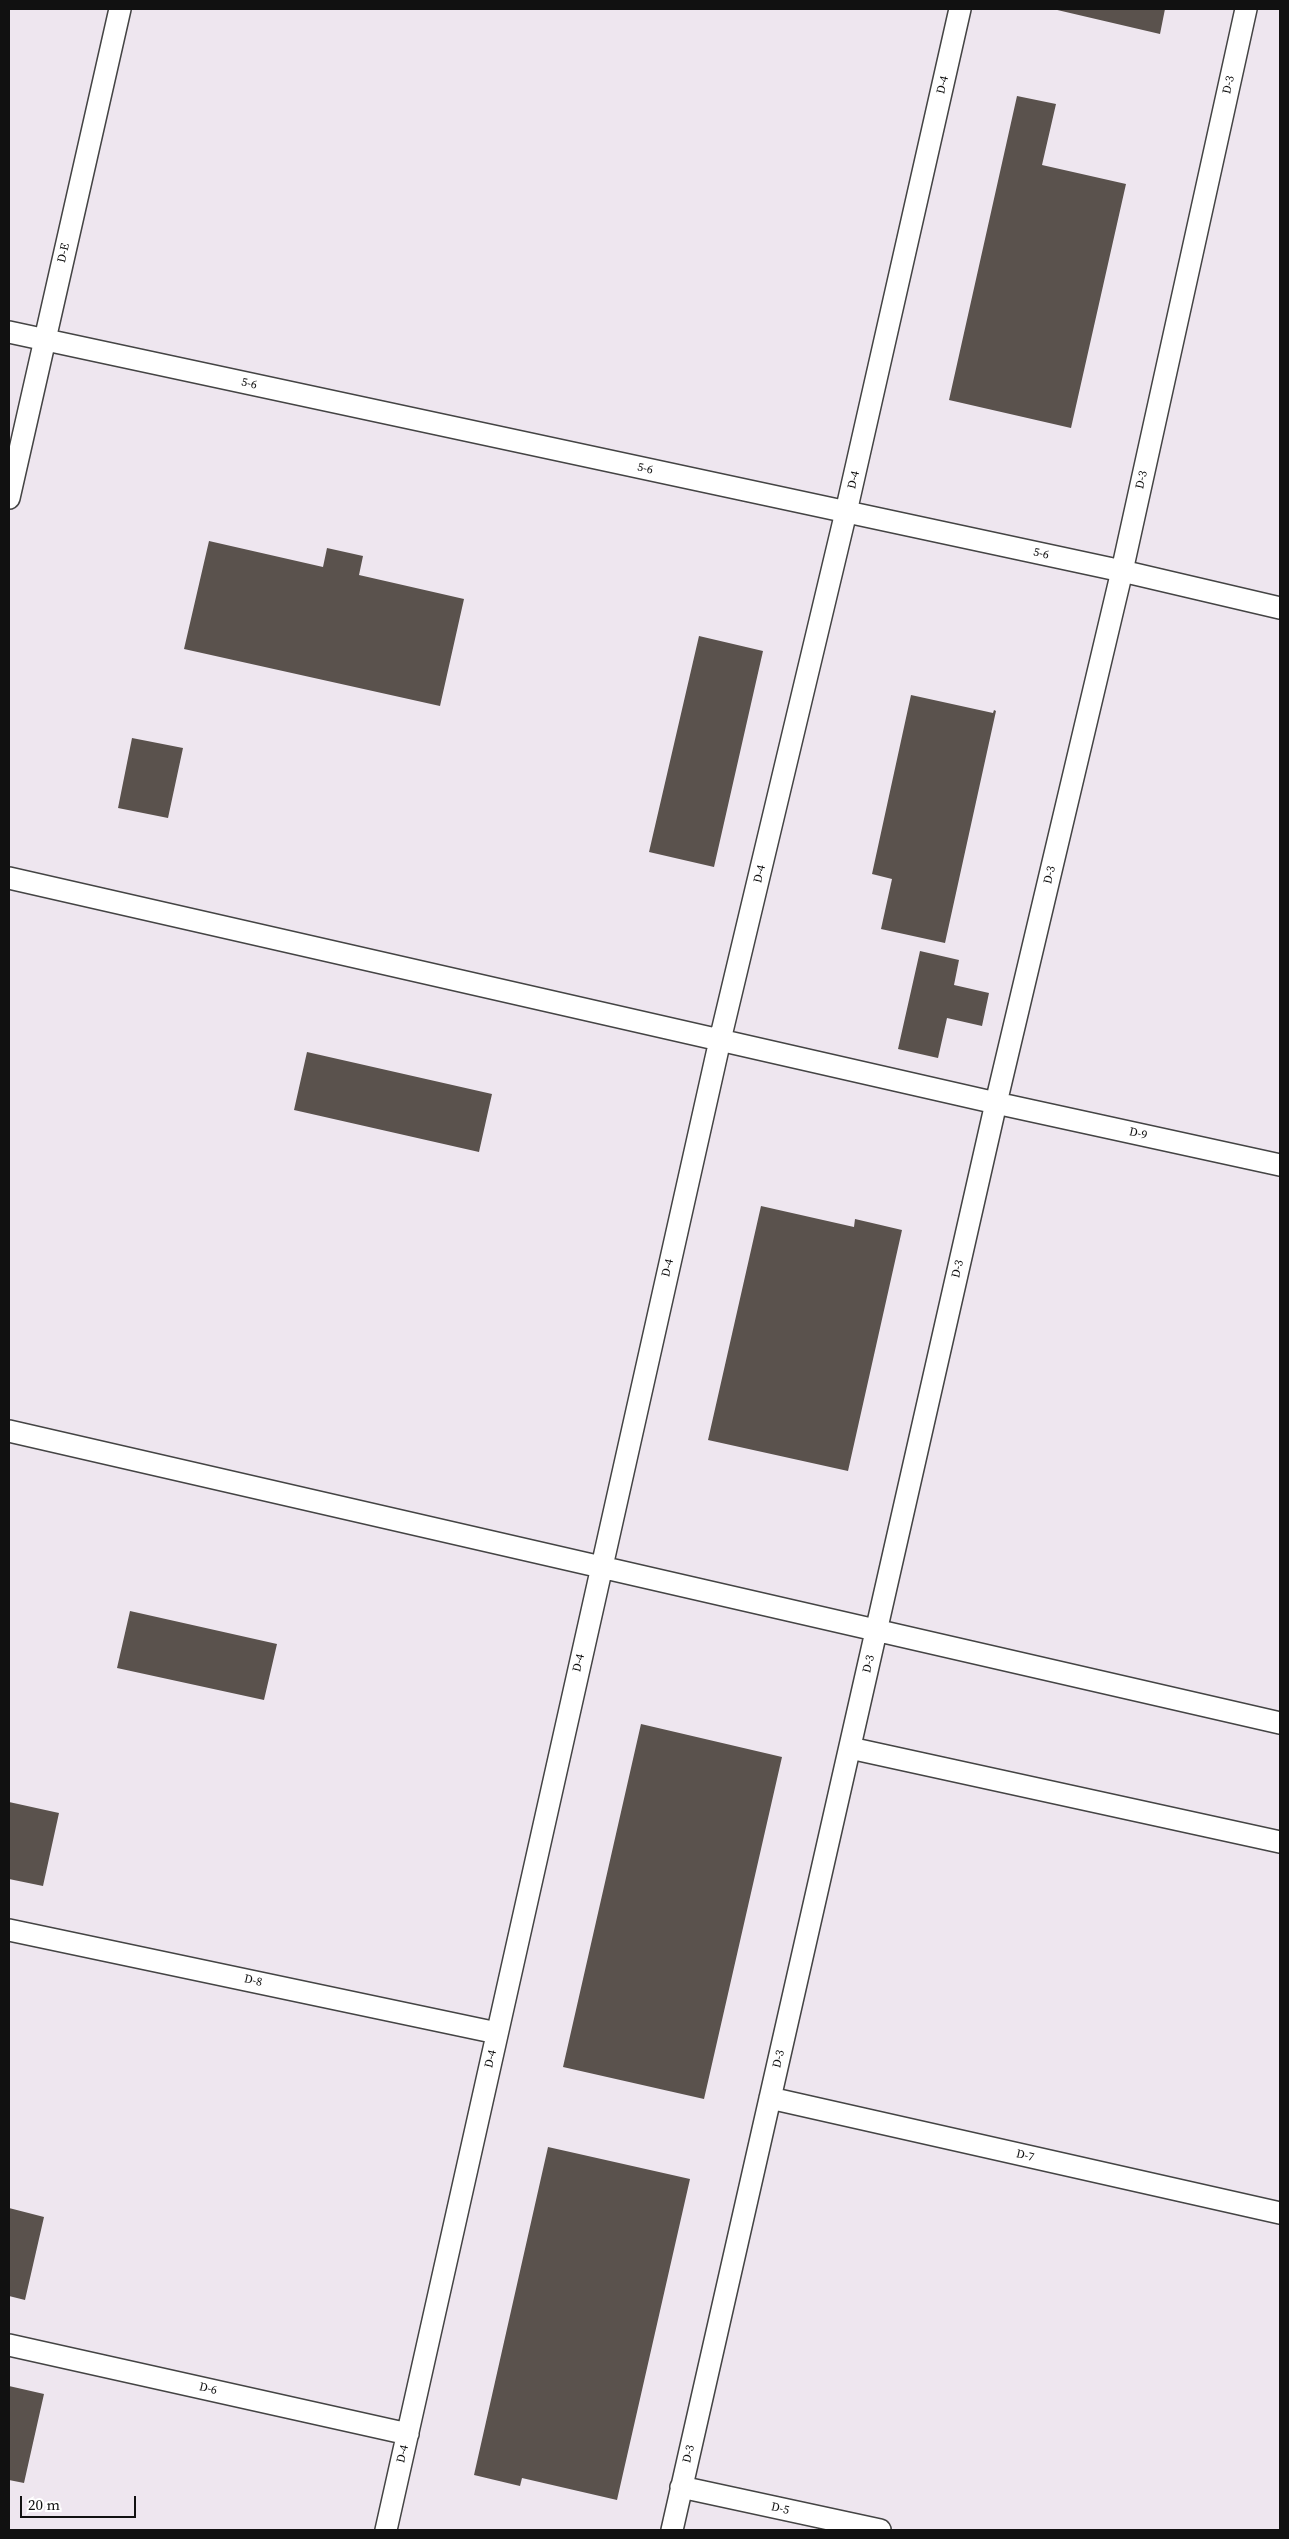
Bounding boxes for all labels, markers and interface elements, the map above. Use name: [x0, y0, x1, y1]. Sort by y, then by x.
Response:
street label: D-4: [934, 74, 952, 96]
street label: D-3: [1220, 75, 1238, 95]
street label: D-E: [55, 242, 73, 264]
street label: 5-6: [240, 375, 258, 393]
street label: 5-6: [636, 460, 654, 478]
street label: D-4: [845, 469, 863, 491]
street label: D-3: [1133, 470, 1151, 490]
street label: 5-6: [1032, 545, 1050, 563]
street label: D-4: [751, 863, 769, 885]
street label: D-3: [1041, 864, 1059, 886]
street label: D-9: [1128, 1125, 1148, 1143]
street label: D-4: [659, 1257, 677, 1279]
street label: D-3: [949, 1258, 967, 1280]
street label: D-4: [570, 1652, 588, 1674]
street label: D-3: [860, 1653, 878, 1675]
street label: D-8: [243, 1972, 263, 1990]
street label: D-4: [482, 2048, 500, 2070]
street label: D-3: [770, 2048, 788, 2070]
street label: D-7: [1014, 2147, 1036, 2165]
street label: D-6: [197, 2380, 219, 2398]
street label: D-4: [394, 2443, 412, 2465]
street label: D-3: [680, 2443, 698, 2465]
scale bar: [22, 2486, 139, 2518]
text: 20 m: [28, 2494, 60, 2515]
street label: D-5: [770, 2500, 790, 2518]

